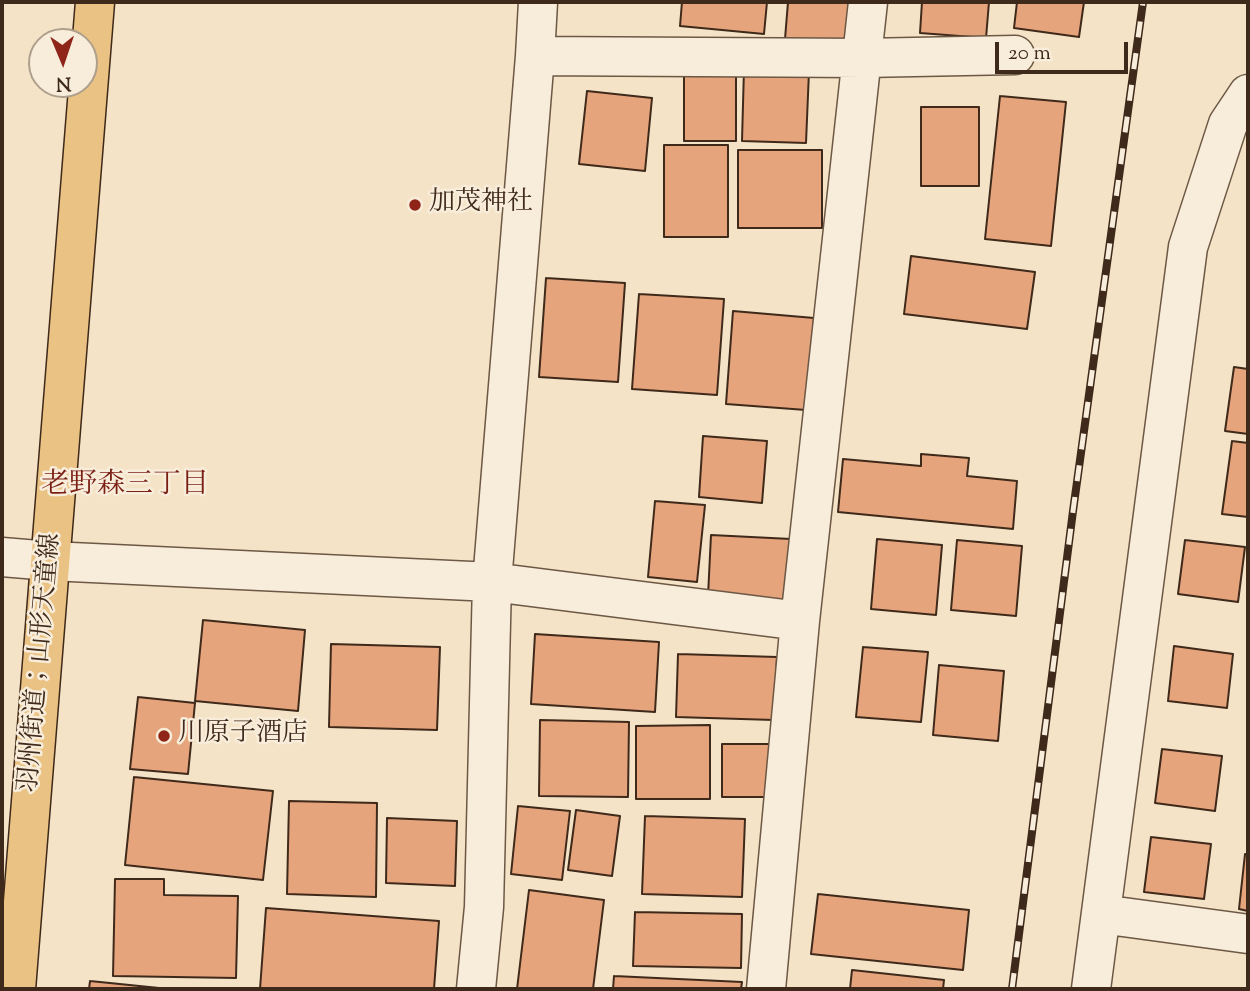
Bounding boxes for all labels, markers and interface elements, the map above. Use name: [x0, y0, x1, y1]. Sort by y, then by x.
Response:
north arrow: [28, 28, 98, 98]
scale bar: [998, 28, 1131, 72]
text: 20 m: [1008, 39, 1051, 69]
text: N: [56, 69, 72, 96]
place label: 加茂神社: [429, 189, 533, 221]
marker: 加茂神社: [407, 197, 423, 213]
district label: 老野森三丁目: [41, 470, 209, 504]
street label: 羽州街道；山形天童線: [15, 532, 69, 794]
place label: 川原子酒店: [178, 720, 308, 752]
marker: 川原子酒店: [156, 728, 172, 744]

